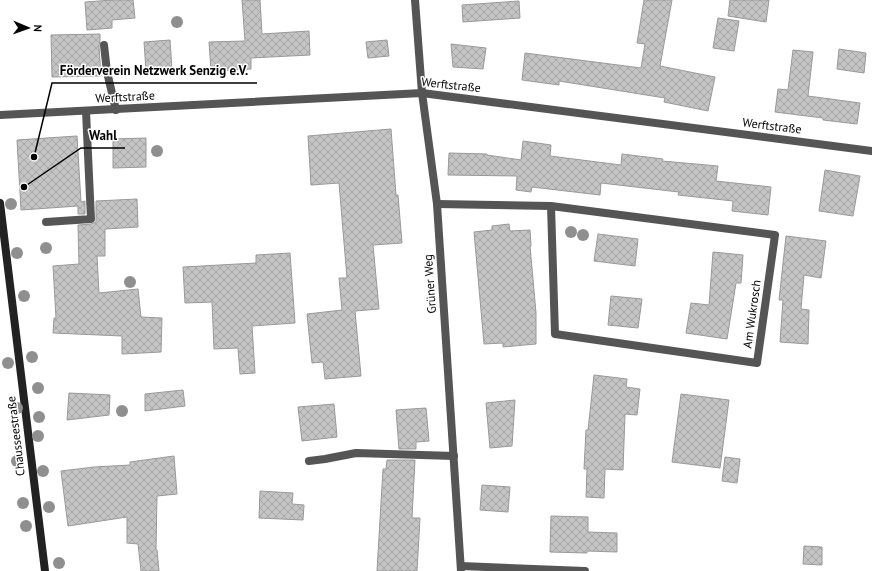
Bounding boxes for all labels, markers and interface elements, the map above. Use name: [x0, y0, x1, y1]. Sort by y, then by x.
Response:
north arrow: [8, 8, 48, 48]
text: N: [31, 24, 45, 32]
callout: Förderverein Netzwerk Senzig e.V.: [52, 58, 257, 83]
text: Förderverein Netzwerk Senzig e.V.: [60, 62, 248, 79]
street label: Werftstraße: [421, 74, 482, 95]
street label: Werftstraße: [95, 87, 155, 106]
street label: Werftstraße: [742, 114, 803, 137]
callout: Wahl: [81, 123, 125, 148]
text: Wahl: [89, 127, 117, 144]
street label: Grüner Weg: [420, 254, 439, 314]
street label: Am Wukrosch: [739, 279, 764, 349]
street label: Chausseestraße: [3, 395, 28, 477]

